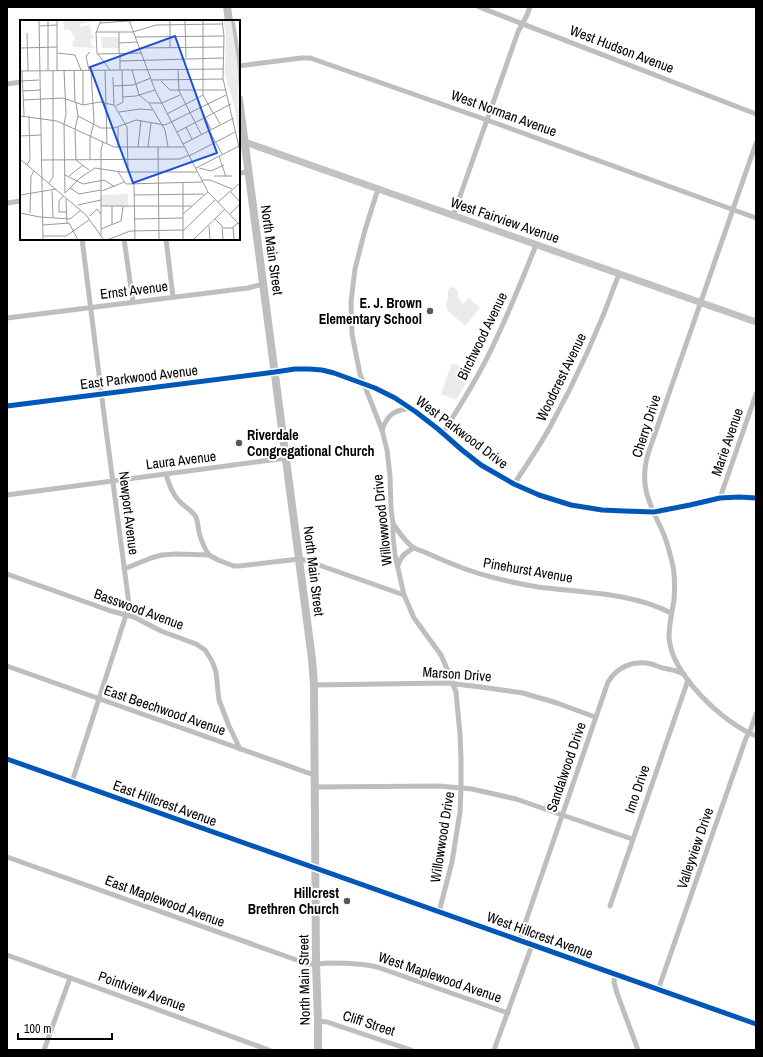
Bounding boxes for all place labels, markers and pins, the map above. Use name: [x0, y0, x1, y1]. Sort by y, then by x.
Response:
place label: E. J. Brown Elementary School: [319, 294, 422, 328]
marker: E. J. Brown Elementary School: [425, 306, 435, 316]
place label: Riverdale Congregational Church: [247, 426, 375, 460]
marker: Riverdale Congregational Church: [234, 438, 244, 448]
place label: Hillcrest Brethren Church: [248, 884, 339, 918]
marker: Hillcrest Brethren Church: [342, 896, 352, 906]

